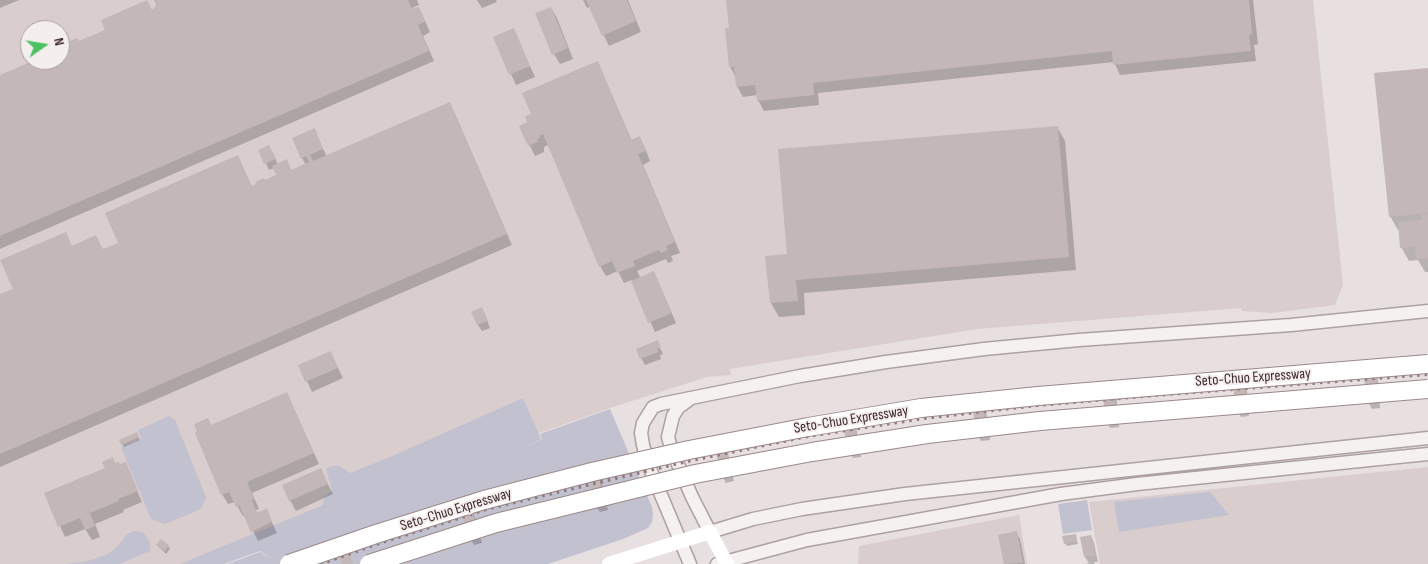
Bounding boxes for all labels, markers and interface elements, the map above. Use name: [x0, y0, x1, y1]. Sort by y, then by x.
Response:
north arrow: [20, 20, 70, 70]
text: N: [50, 36, 68, 47]
street label: Seto-Chuo Expressway: [1195, 365, 1311, 391]
street label: Seto-Chuo Expressway: [793, 402, 909, 438]
street label: Seto-Chuo Expressway: [398, 484, 514, 536]

